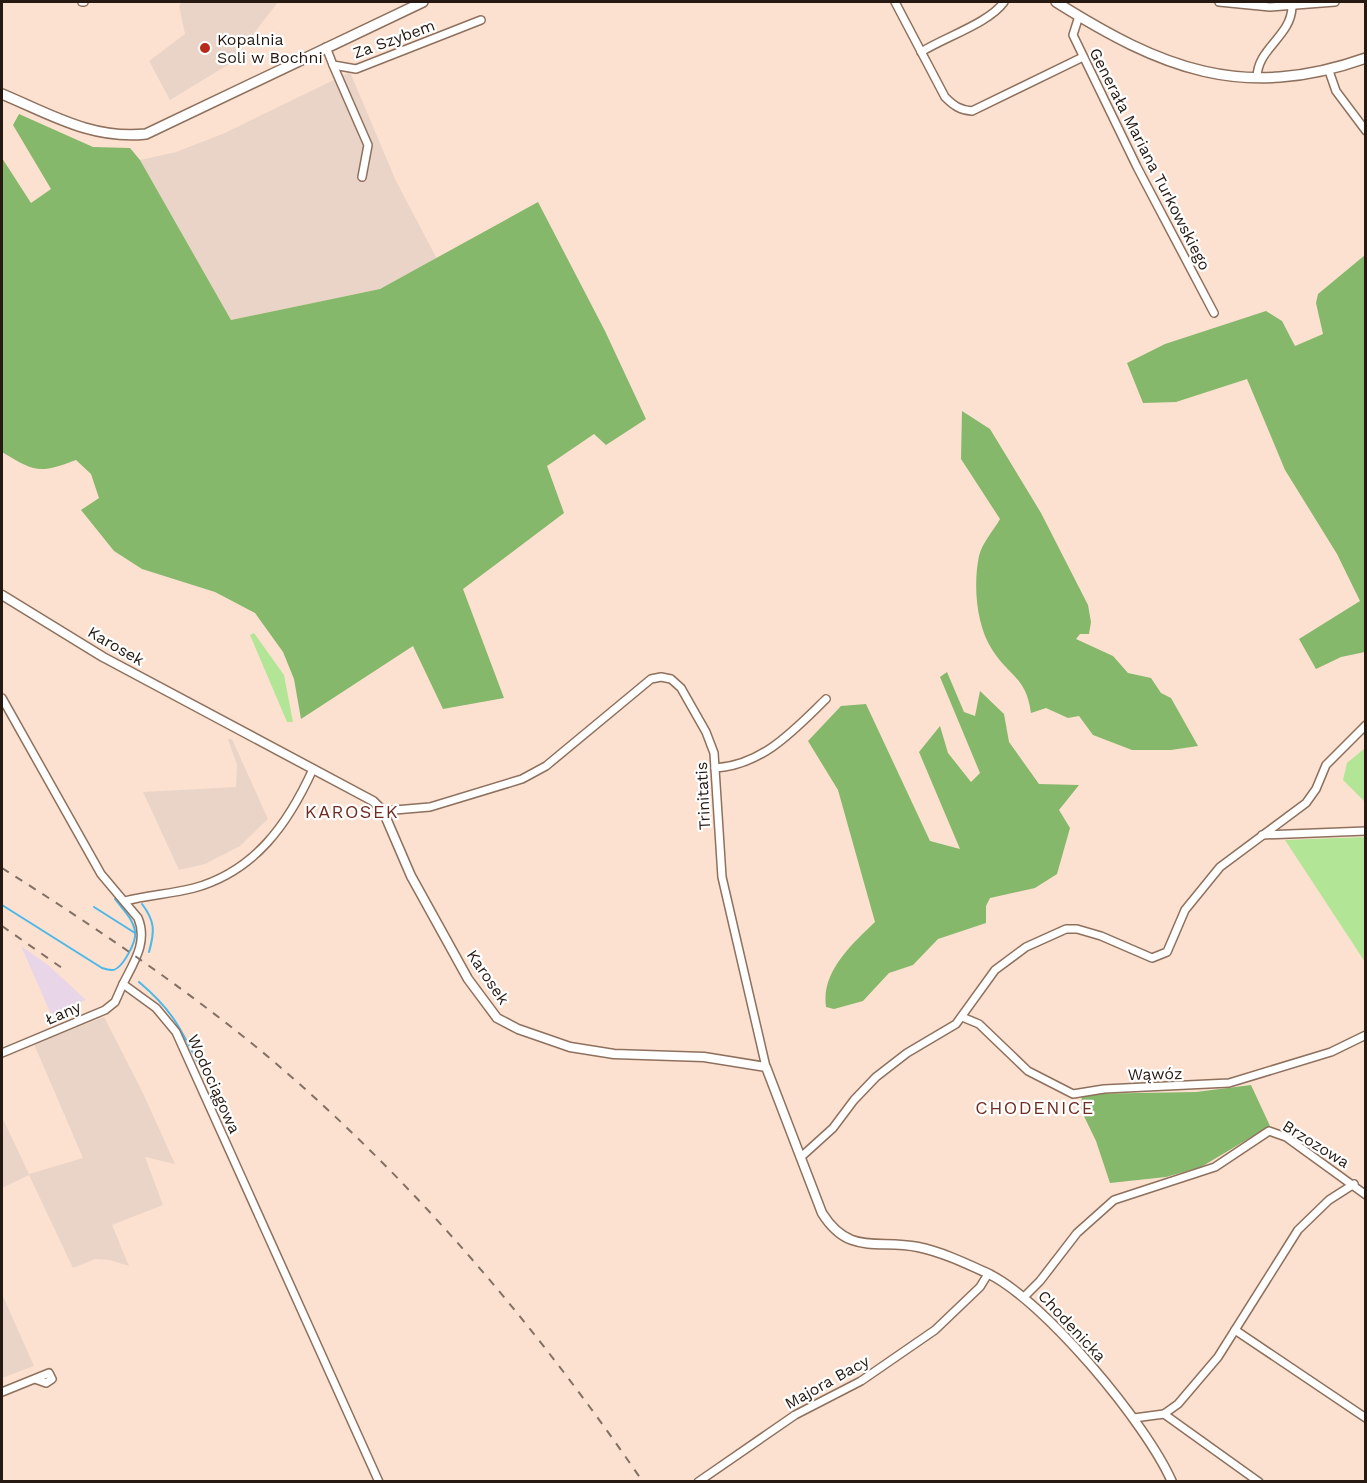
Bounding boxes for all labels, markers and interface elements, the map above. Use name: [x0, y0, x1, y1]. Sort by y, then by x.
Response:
street label: Za Szybem: [350, 15, 438, 63]
place label: Kopalnia Soli w Bochni: [217, 30, 323, 67]
marker: Kopalnia Soli w Bochni: [198, 41, 212, 55]
street label: Generała Mariana Turkowskiego: [1085, 45, 1215, 273]
street label: Karosek: [84, 622, 148, 670]
street label: Trinitatis: [692, 761, 714, 831]
district label: KAROSEK: [305, 801, 399, 822]
street label: Karosek: [463, 946, 513, 1008]
street label: Łany: [42, 997, 84, 1029]
street label: Wodociągowa: [184, 1032, 244, 1136]
street label: Wąwóz: [1127, 1064, 1183, 1084]
district label: CHODENICE: [975, 1097, 1095, 1118]
street label: Brzozowa: [1279, 1116, 1353, 1172]
street label: Chodenicka: [1034, 1286, 1110, 1366]
street label: Majora Bacy: [782, 1351, 873, 1413]

